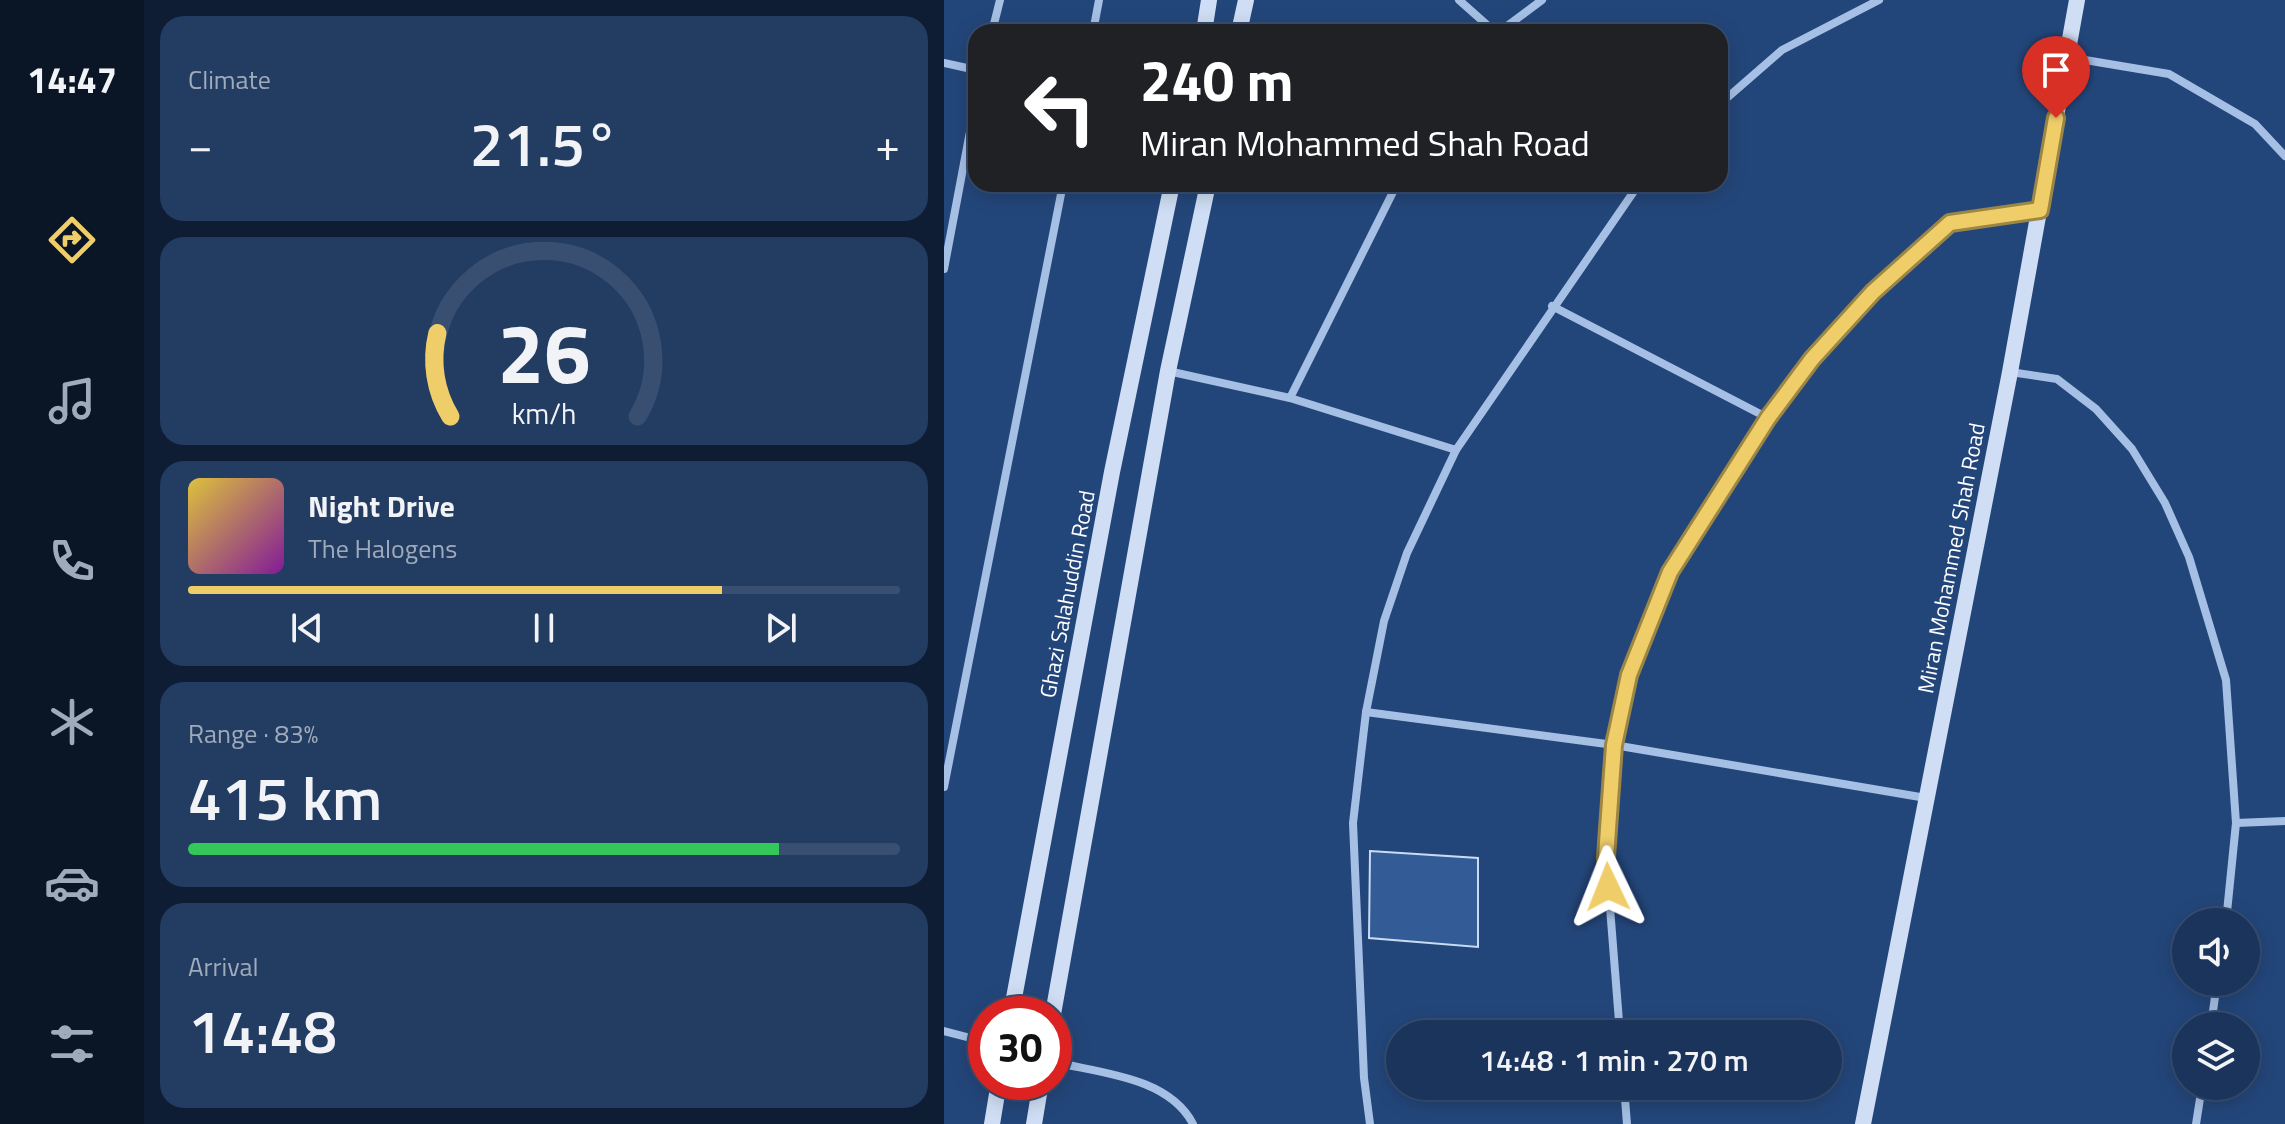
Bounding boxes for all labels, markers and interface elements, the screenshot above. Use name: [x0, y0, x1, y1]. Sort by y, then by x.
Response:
pin: [2022, 36, 2090, 118]
text: 240 m: [1140, 38, 1293, 123]
icon: arrive: [2034, 48, 2078, 92]
text: 14:47: [27, 52, 117, 107]
icon: left: [1008, 56, 1112, 160]
text: Climate: [188, 60, 271, 99]
text: 21.5°: [470, 98, 618, 189]
text: −: [188, 111, 213, 178]
text: +: [875, 111, 900, 178]
text: Miran Mohammed Shah Road: [1140, 115, 1590, 170]
icon: directions: [44, 212, 100, 268]
text: 26: [497, 289, 591, 415]
icon: music: [44, 373, 100, 429]
text: km/h: [512, 392, 576, 435]
street label: Miran Mohammed Shah Road: [1908, 420, 1994, 696]
text: Night Drive: [308, 483, 455, 529]
street label: Ghazi Salahuddin Road: [1030, 487, 1104, 701]
text: The Halogens: [308, 529, 457, 568]
icon: phone: [44, 533, 100, 589]
icon: previous: [285, 606, 329, 650]
icon: pause: [522, 606, 566, 650]
icon: next: [759, 606, 803, 650]
icon: climate: [44, 694, 100, 750]
text: Range · 83%: [188, 714, 318, 753]
text: 415 km: [188, 752, 382, 843]
position arrow: [1566, 845, 1650, 929]
icon: car: [44, 855, 100, 911]
map controls: [2172, 908, 2260, 1100]
button: sound: [2172, 908, 2260, 996]
text: Arrival: [188, 947, 259, 986]
text: 14:48: [188, 985, 337, 1076]
speed limit sign: 30: [968, 996, 1072, 1100]
button: layers: [2172, 1012, 2260, 1100]
icon: filters: [44, 1016, 100, 1072]
text: 14:48 · 1 min · 270 m: [1479, 1037, 1749, 1083]

